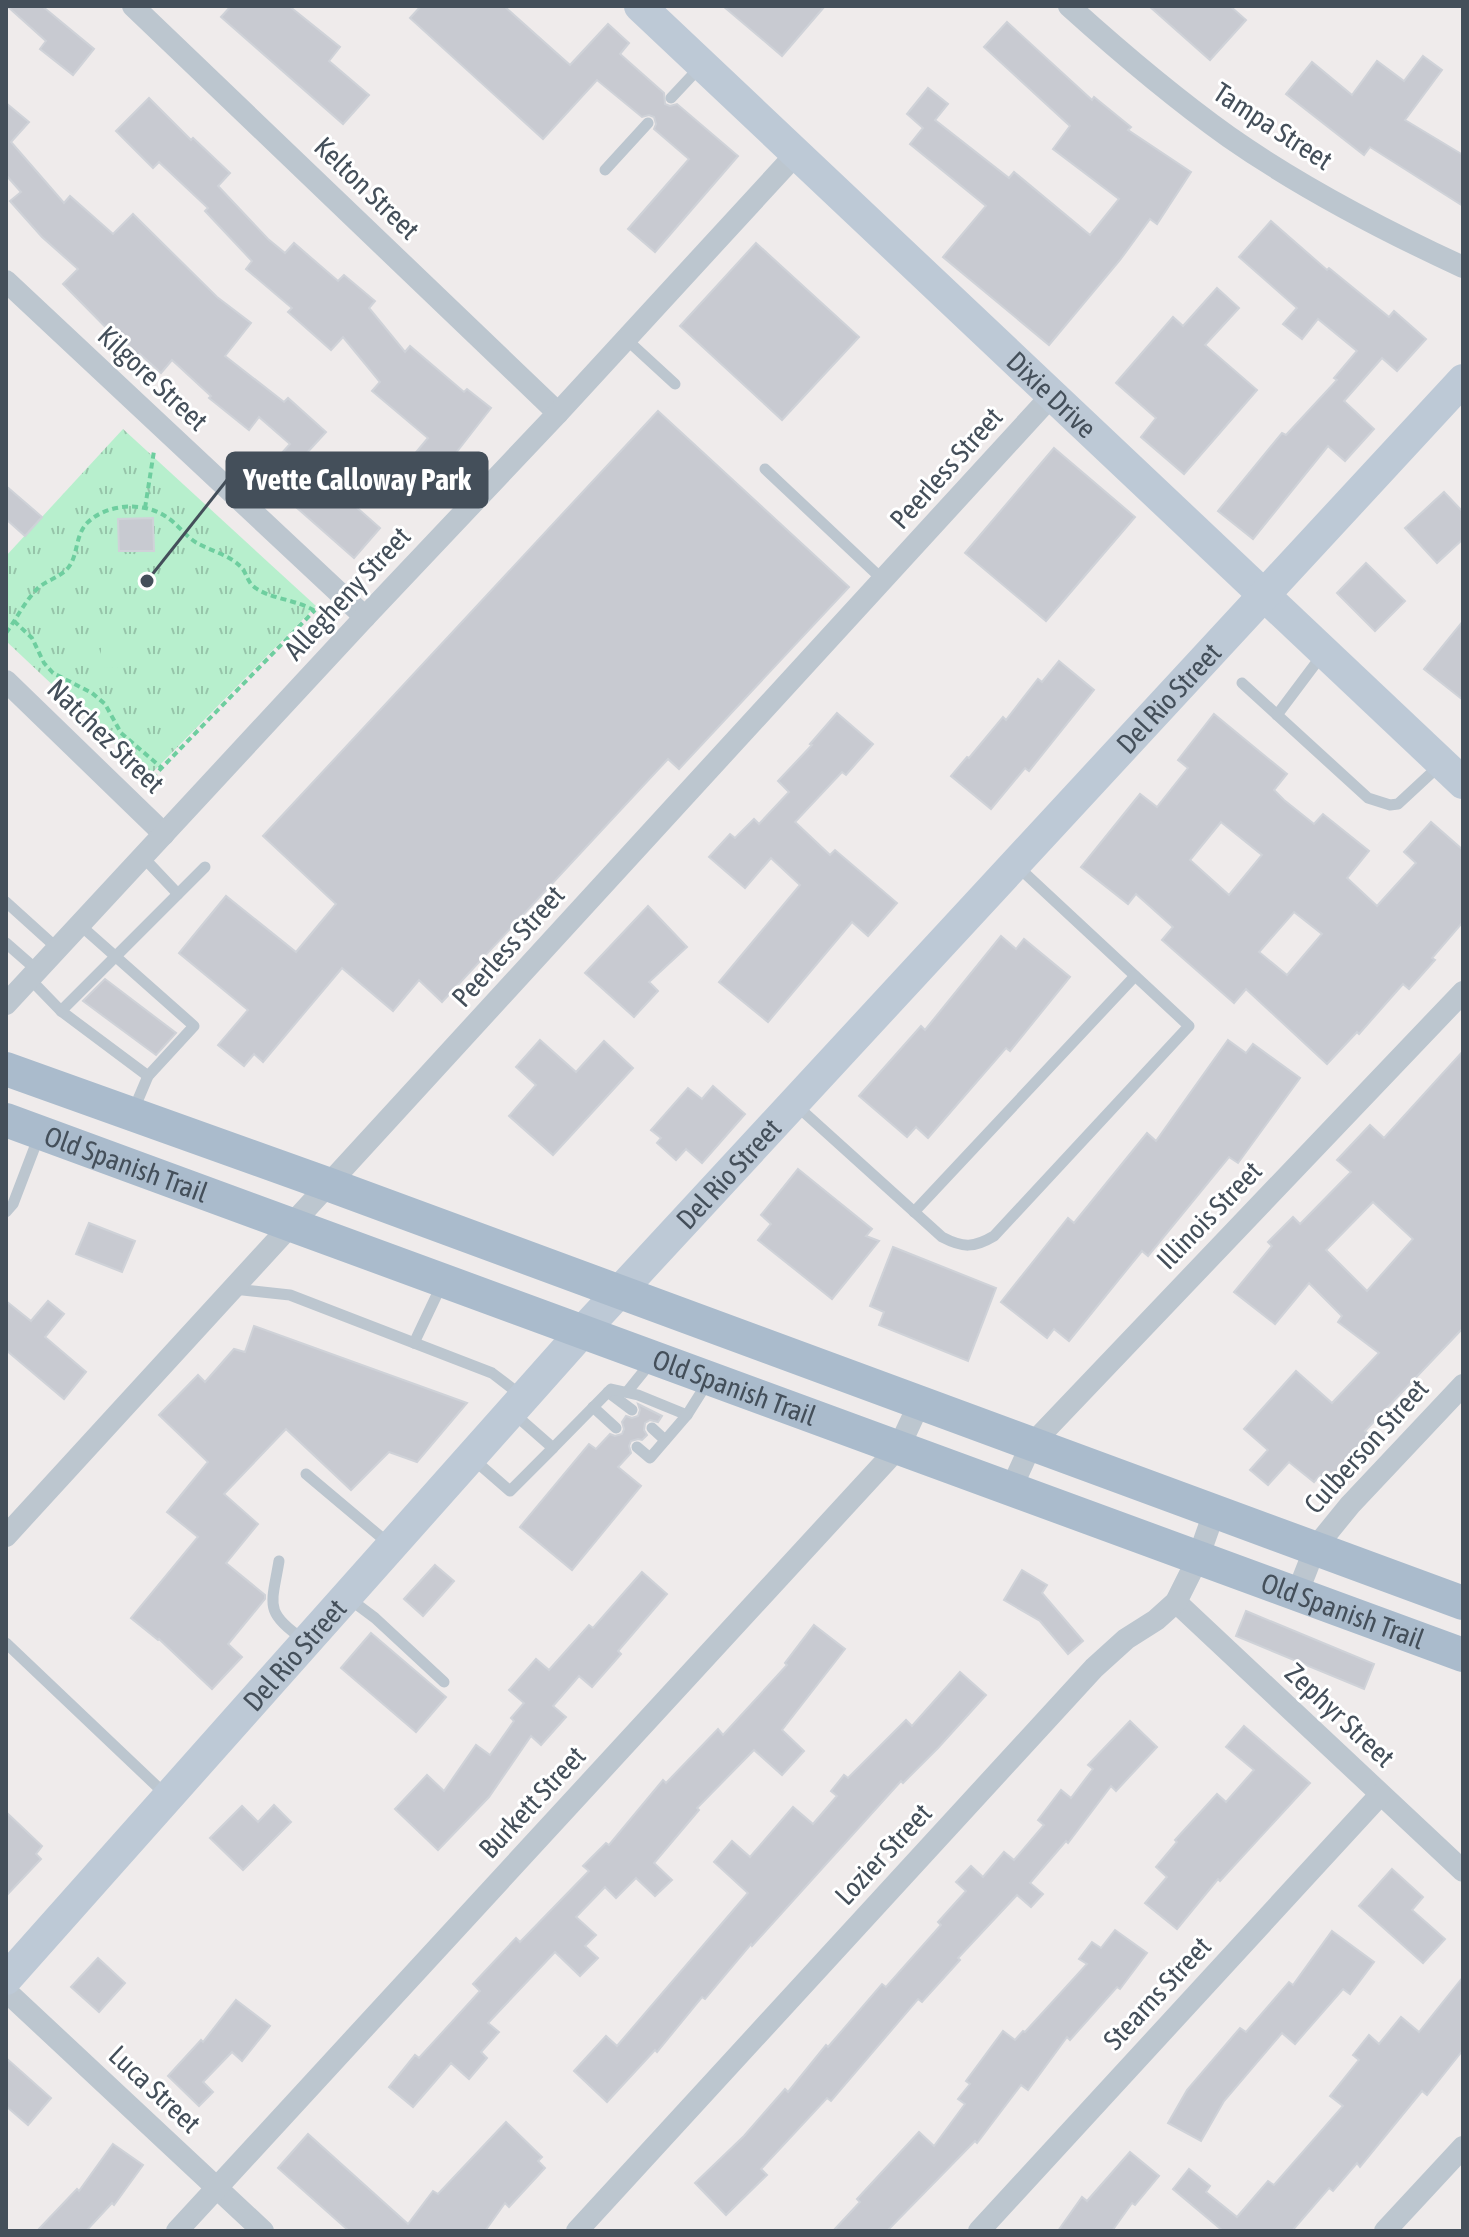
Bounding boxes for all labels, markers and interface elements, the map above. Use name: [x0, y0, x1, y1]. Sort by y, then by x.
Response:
street label: Tampa Street: [1208, 76, 1338, 176]
street label: Kelton Street: [308, 130, 426, 246]
street label: Kilgore Street: [92, 319, 214, 437]
street label: Dixie Drive: [1000, 345, 1103, 444]
street label: Peerless Street: [883, 401, 1009, 535]
callout: Yvette Calloway Park: [227, 453, 487, 507]
text: Yvette Calloway Park: [242, 462, 472, 496]
street label: Allegheny Street: [277, 520, 417, 666]
street label: Del Rio Street: [1110, 636, 1227, 760]
street label: Natchez Street: [41, 673, 171, 799]
street label: Peerless Street: [445, 879, 571, 1013]
street label: Del Rio Street: [670, 1112, 787, 1235]
street label: Old Spanish Trail: [40, 1120, 213, 1209]
street label: Illinois Street: [1150, 1155, 1268, 1275]
street label: Old Spanish Trail: [649, 1343, 821, 1432]
street label: Culberson Street: [1297, 1372, 1435, 1520]
street label: Old Spanish Trail: [1257, 1566, 1429, 1656]
street label: Del Rio Street: [237, 1592, 353, 1717]
street label: Zephyr Street: [1279, 1657, 1401, 1773]
street label: Burkett Street: [472, 1740, 592, 1864]
street label: Lozier Street: [828, 1797, 938, 1911]
street label: Stearns Street: [1097, 1930, 1217, 2056]
street label: Luca Street: [103, 2039, 207, 2139]

